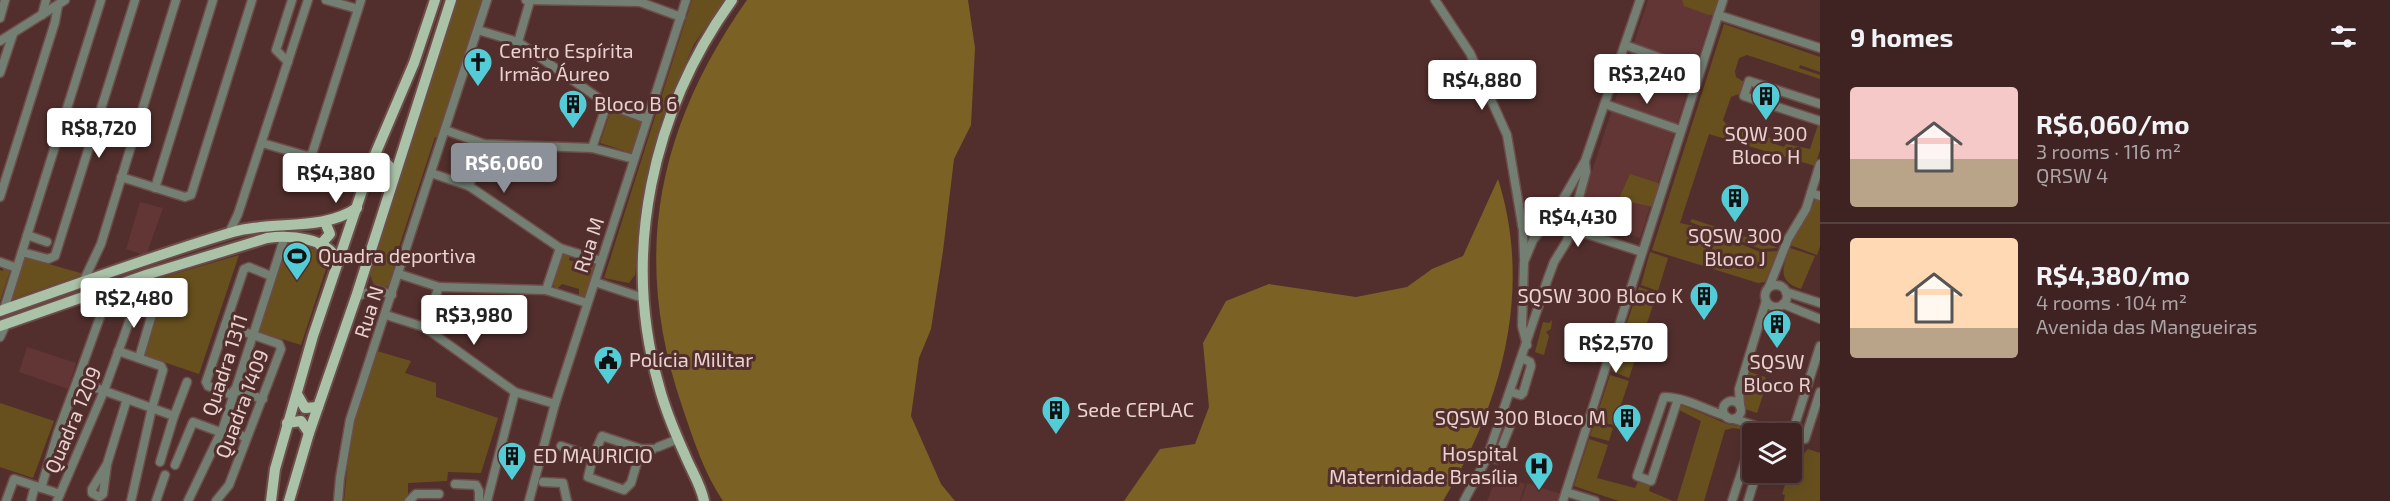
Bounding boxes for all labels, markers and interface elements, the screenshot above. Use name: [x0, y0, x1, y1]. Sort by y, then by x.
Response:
icon: filters: [2327, 20, 2360, 53]
text: 9 homes: [1850, 21, 1953, 52]
place label: Centro Espírita Irmão Áureo: [499, 38, 633, 85]
church icon: Centro Espírita Irmão Áureo: [462, 46, 494, 88]
pin: R$3,240: [1592, 54, 1702, 105]
pin: R$4,880: [1427, 60, 1537, 111]
text: R$3,240: [1608, 61, 1686, 85]
text: R$4,880: [1442, 67, 1522, 91]
building icon: SQW 300 Bloco H: [1750, 80, 1782, 122]
building icon: Bloco B 6: [557, 88, 589, 130]
place label: Bloco B 6: [594, 91, 677, 115]
pin: R$8,720: [44, 108, 154, 159]
text: R$6,060/mo: [2036, 108, 2189, 139]
icon: home: [1898, 111, 1970, 183]
text: R$8,720: [61, 115, 137, 139]
place label: SQW 300 Bloco H: [1725, 121, 1807, 168]
text: 3 rooms · 116 m²: [2036, 139, 2181, 163]
pin: R$6,060: [449, 143, 559, 194]
text: R$6,060: [465, 150, 543, 174]
pin: R$4,380: [281, 153, 391, 204]
text: R$4,380: [297, 160, 375, 184]
text: QRSW 4: [2036, 163, 2108, 187]
building icon: SQSW 300 Bloco J: [1719, 182, 1751, 224]
pin: R$4,430: [1523, 197, 1633, 248]
text: R$4,430: [1539, 204, 1617, 228]
street label: Rua M: [568, 214, 608, 275]
place label: SQSW 300 Bloco J: [1688, 223, 1782, 270]
sports icon: Quadra deportiva: [281, 240, 313, 282]
place label: Quadra deportiva: [318, 243, 476, 267]
text: R$4,380/mo: [2036, 259, 2190, 290]
icon: home: [1898, 262, 1970, 334]
pin: R$2,480: [79, 278, 189, 329]
building icon: SQSW 300 Bloco K: [1688, 280, 1720, 322]
street label: Rua N: [348, 283, 388, 341]
place label: SQSW 300 Bloco K: [1517, 283, 1683, 307]
text: R$2,480: [95, 285, 173, 309]
text: 4 rooms · 104 m²: [2036, 290, 2187, 314]
pin: R$3,980: [419, 295, 529, 346]
text: R$3,980: [435, 302, 513, 326]
building icon: SQSW Bloco R: [1761, 308, 1793, 350]
street label: Quadra 1311: [196, 311, 252, 419]
text: Avenida das Mangueiras: [2036, 314, 2257, 338]
pin: R$2,570: [1561, 323, 1671, 374]
text: R$2,570: [1578, 330, 1654, 354]
public building icon: Polícia Militar: [592, 344, 624, 386]
street label: Quadra 1409: [209, 346, 273, 461]
place label: Polícia Militar: [629, 347, 753, 371]
place label: SQSW Bloco R: [1743, 349, 1811, 396]
street label: Quadra 1209: [39, 363, 105, 476]
building icon: Sede CEPLAC: [1040, 394, 1072, 436]
place label: Sede CEPLAC: [1077, 397, 1194, 421]
building icon: SQSW 300 Bloco M: [1611, 402, 1643, 444]
place label: SQSW 300 Bloco M: [1435, 405, 1606, 429]
map controls: [1742, 423, 1802, 483]
button: layers: [1742, 423, 1802, 483]
building icon: ED MAURICIO: [496, 440, 528, 482]
place label: Hospital Maternidade Brasília: [1329, 441, 1518, 488]
place label: ED MAURICIO: [533, 443, 653, 467]
hospital icon: Hospital Maternidade Brasília: [1523, 450, 1555, 492]

